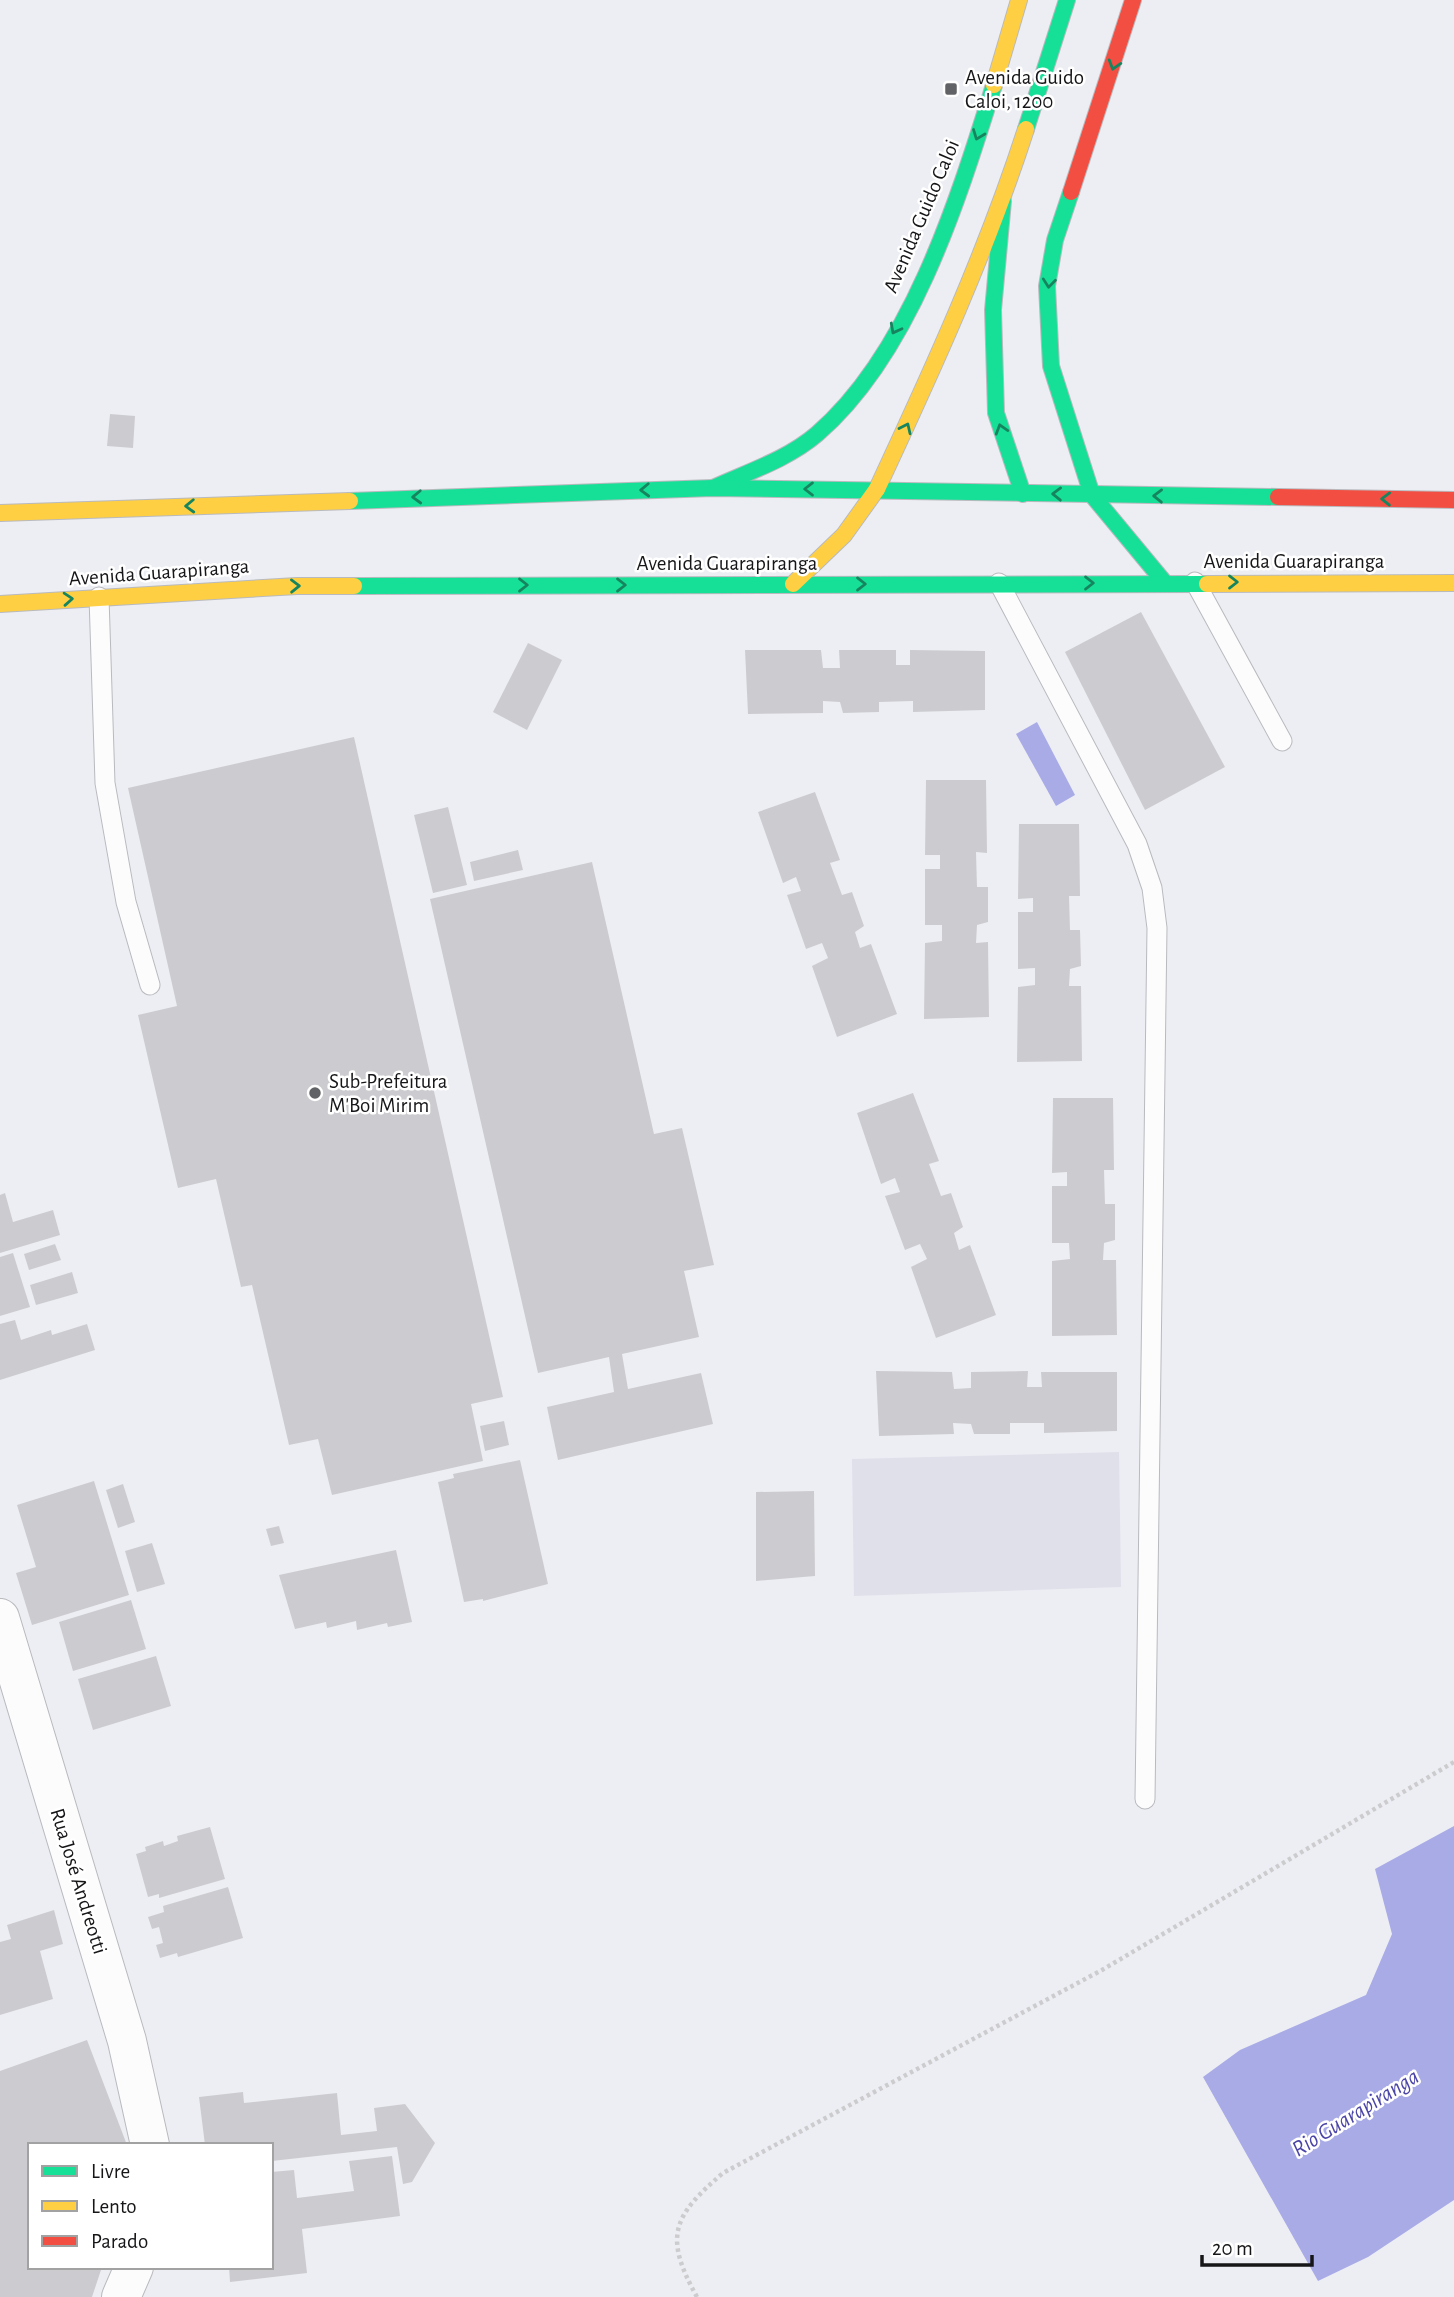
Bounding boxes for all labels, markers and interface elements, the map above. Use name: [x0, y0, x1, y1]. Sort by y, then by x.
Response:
one-way arrow: [1107, 59, 1122, 71]
place label: Avenida Guido Caloi, 1200: [965, 67, 1084, 112]
marker: Avenida Guido Caloi, 1200: [943, 81, 959, 97]
one-way arrow: [972, 129, 986, 141]
street label: Avenida Guido Caloi: [880, 137, 963, 296]
one-way arrow: [1041, 277, 1056, 289]
one-way arrow: [890, 322, 903, 334]
one-way arrow: [898, 423, 912, 435]
one-way arrow: [994, 423, 1009, 435]
one-way arrow: [803, 481, 813, 497]
one-way arrow: [639, 482, 649, 498]
one-way arrow: [1051, 487, 1062, 502]
one-way arrow: [1153, 488, 1163, 504]
one-way arrow: [411, 490, 422, 505]
one-way arrow: [1380, 491, 1391, 507]
one-way arrow: [184, 498, 195, 513]
street label: Avenida Guarapiranga: [1204, 551, 1385, 572]
street label: Avenida Guarapiranga: [637, 553, 818, 574]
street label: Avenida Guarapiranga: [68, 556, 250, 589]
one-way arrow: [1228, 574, 1239, 590]
one-way arrow: [1084, 575, 1095, 591]
one-way arrow: [857, 576, 867, 592]
one-way arrow: [518, 577, 528, 593]
one-way arrow: [617, 577, 627, 593]
one-way arrow: [290, 578, 301, 594]
one-way arrow: [63, 592, 74, 607]
place label: Sub-Prefeitura M'Boi Mirim: [329, 1071, 448, 1116]
marker: Sub-Prefeitura M'Boi Mirim: [307, 1085, 323, 1101]
street label: Rua José Andreotti: [46, 1806, 111, 1957]
water label: Rio Guarapiranga: [1288, 2065, 1423, 2161]
legend: [28, 2143, 273, 2269]
text: Livre: [91, 2161, 130, 2182]
text: Lento: [91, 2196, 137, 2217]
scale bar: [1202, 2224, 1312, 2268]
text: Parado: [91, 2231, 148, 2252]
text: 20 m: [1212, 2238, 1253, 2259]

